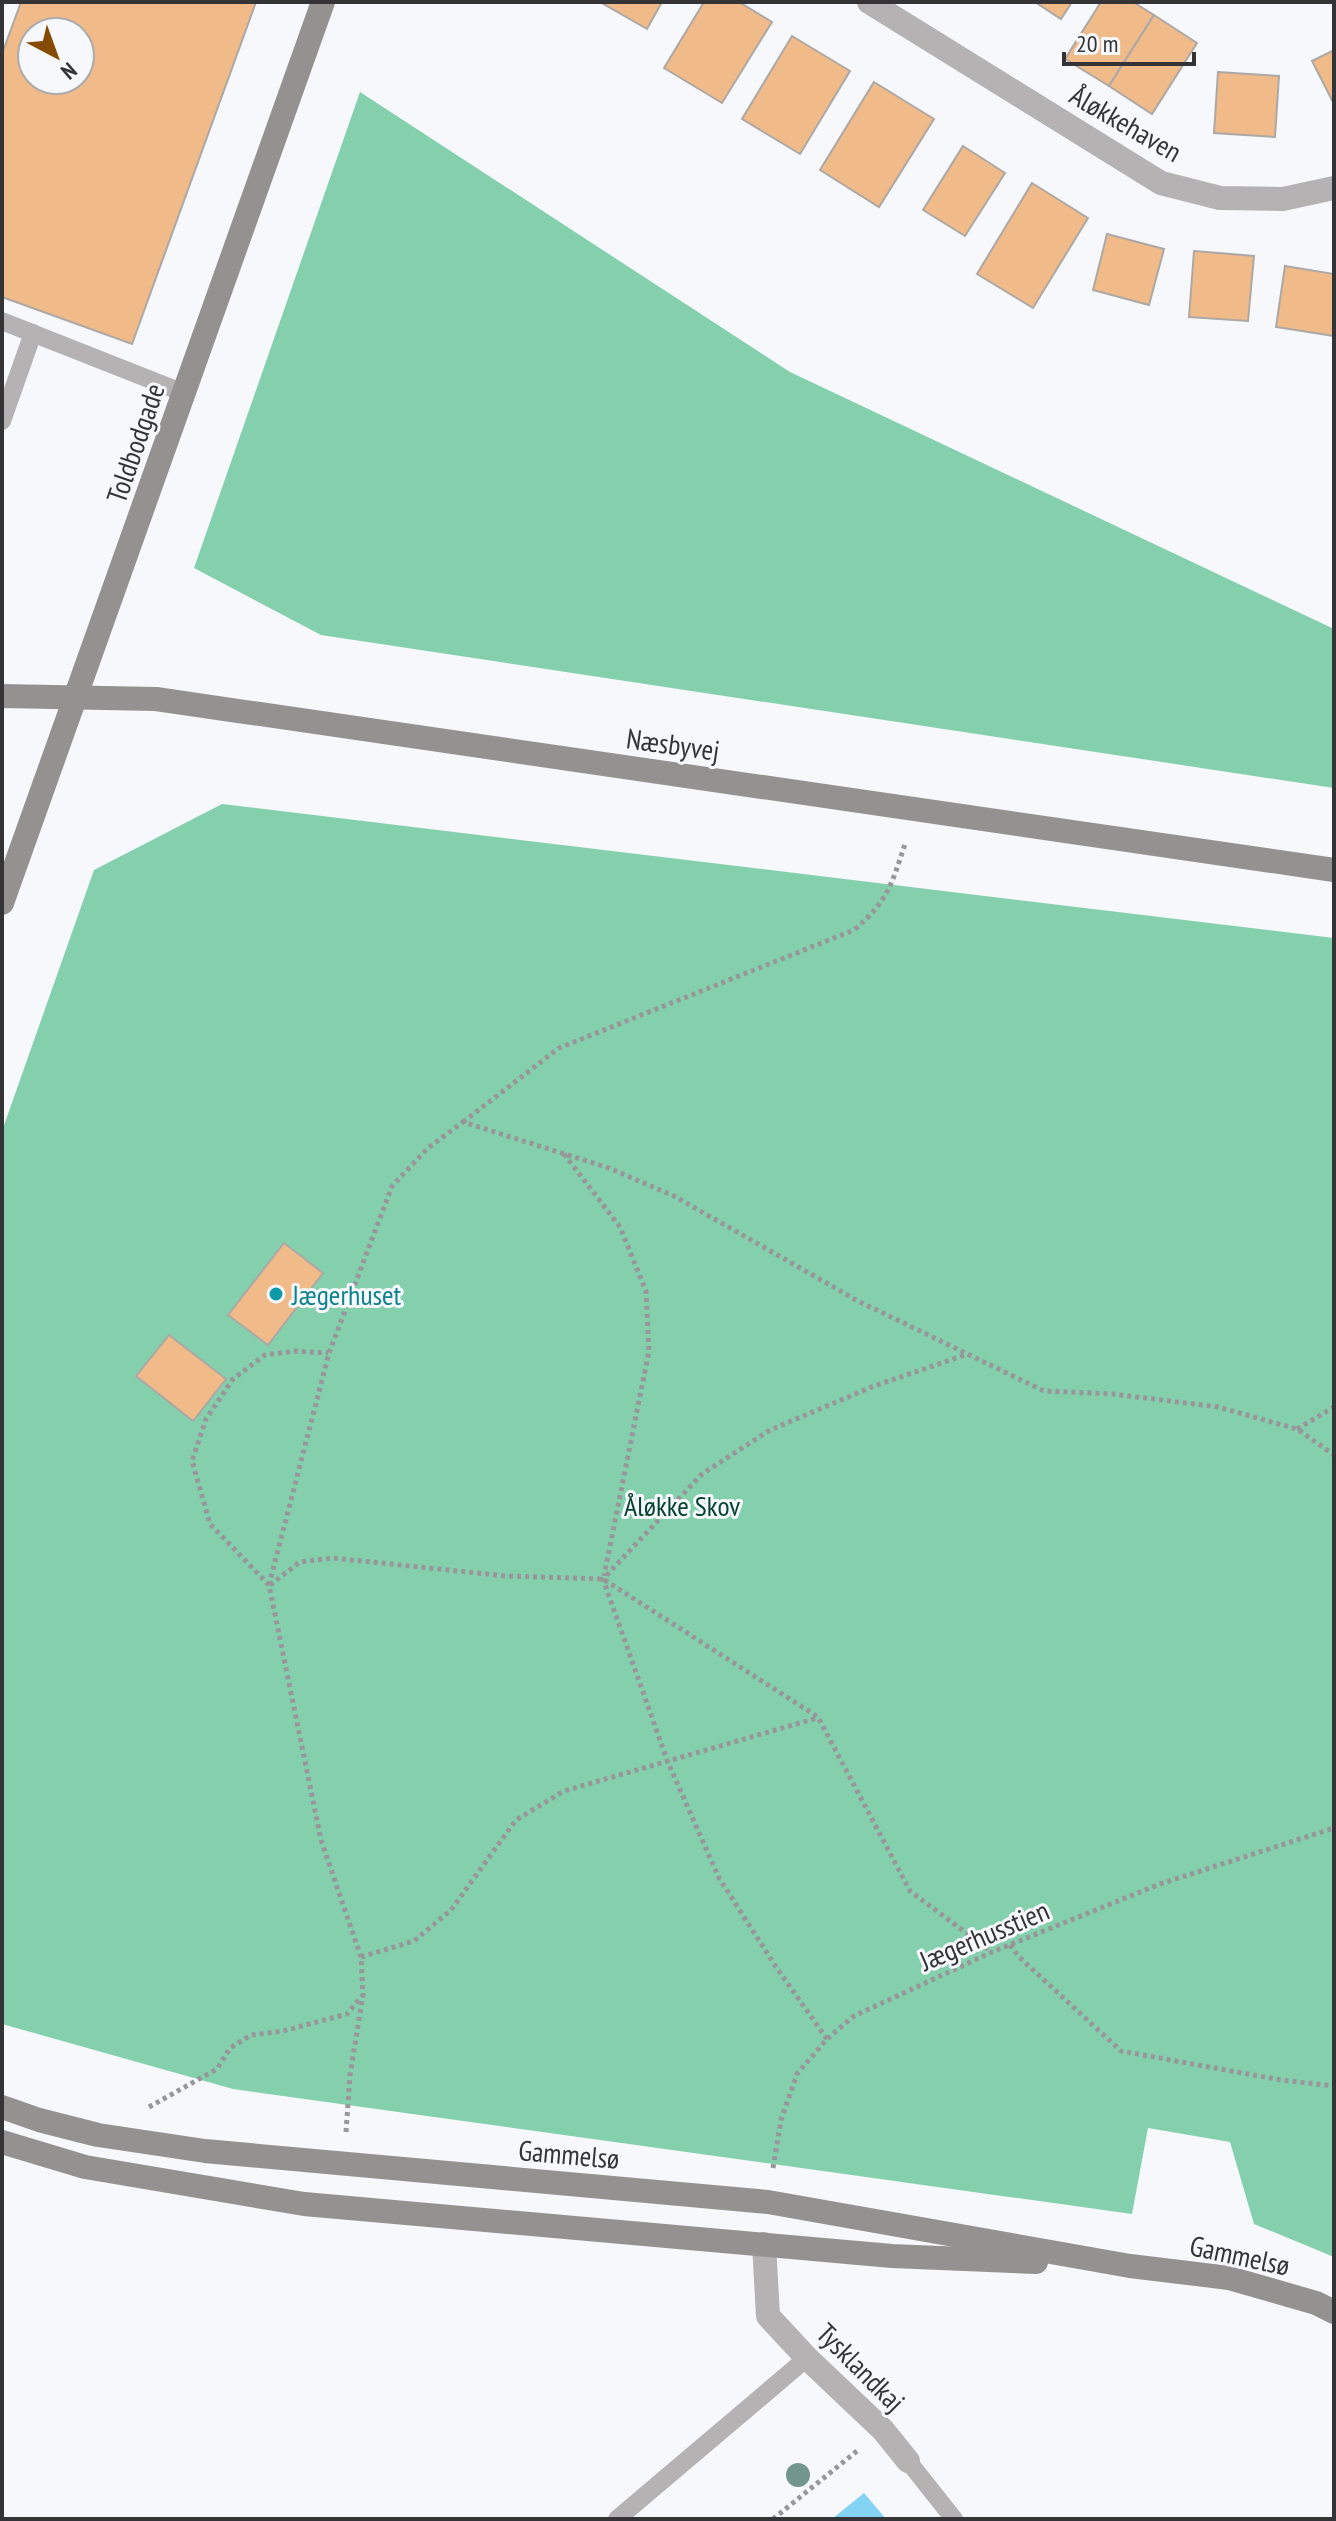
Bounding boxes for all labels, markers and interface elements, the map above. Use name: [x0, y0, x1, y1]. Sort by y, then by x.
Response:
north arrow: [16, 16, 96, 96]
scale bar: [1064, 16, 1194, 66]
text: 20 m: [1076, 28, 1118, 59]
text: N: [55, 57, 83, 86]
street label: Åløkkehaven: [1063, 76, 1189, 170]
street label: Toldbodgade: [97, 378, 173, 508]
street label: Næsbyvej: [624, 719, 722, 769]
place label: Jægerhuset: [291, 1276, 402, 1313]
marker: Jægerhuset: [267, 1285, 285, 1303]
park label: Åløkke Skov: [624, 1487, 740, 1524]
street label: Jægerhusstien: [913, 1891, 1054, 1979]
street label: Gammelsø: [517, 2131, 621, 2177]
street label: Gammelsø: [1187, 2226, 1293, 2284]
street label: Tysklandkaj: [809, 2315, 913, 2419]

